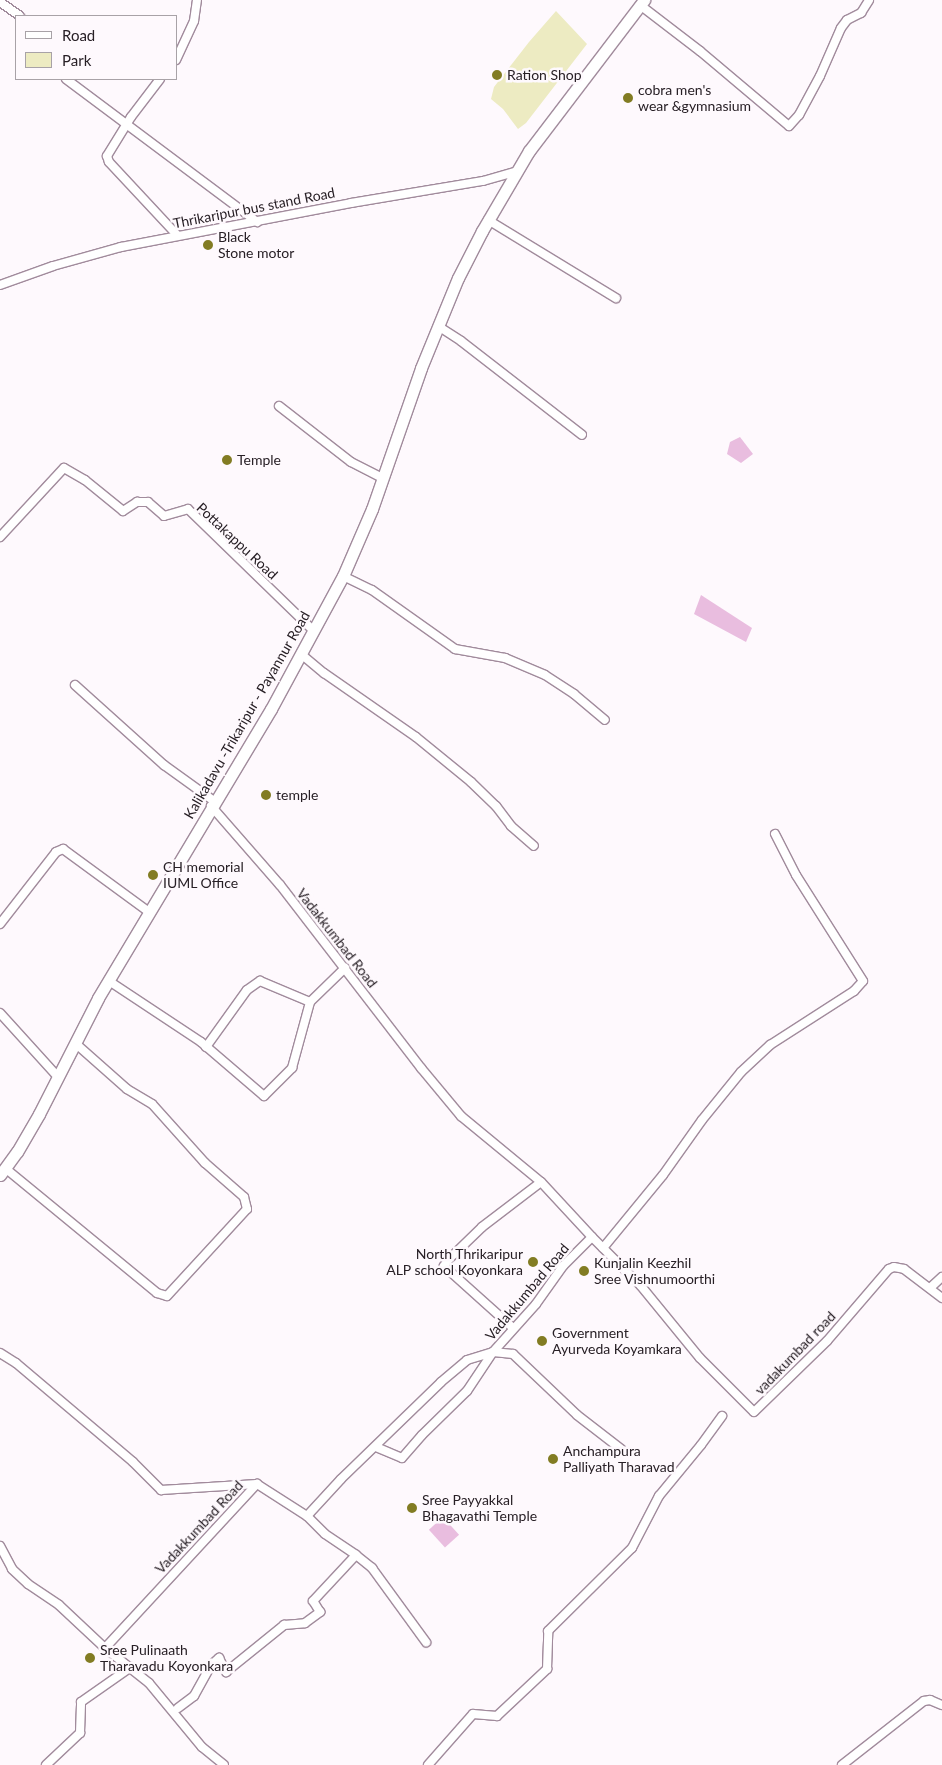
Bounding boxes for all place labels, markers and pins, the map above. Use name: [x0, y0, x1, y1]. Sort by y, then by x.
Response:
place label: Ration Shop: [507, 67, 582, 83]
marker: Ration Shop: [491, 69, 503, 81]
place label: cobra men's wear &gymnasium: [638, 82, 751, 114]
marker: cobra men's wear &gymnasium: [622, 92, 634, 104]
place label: Black Stone motor: [218, 229, 294, 262]
marker: Black Stone motor: [202, 239, 214, 251]
place label: Temple: [237, 452, 281, 468]
marker: Temple: [221, 454, 233, 466]
place label: temple: [276, 787, 318, 803]
marker: temple: [260, 789, 272, 801]
place label: CH memorial IUML Office: [163, 859, 244, 892]
marker: CH memorial IUML Office: [147, 869, 159, 881]
place label: North Thrikaripur ALP school Koyonkara: [386, 1246, 523, 1278]
place label: Kunjalin Keezhil Sree Vishnumoorthi: [594, 1255, 716, 1288]
marker: North Thrikaripur ALP school Koyonkara: [527, 1256, 539, 1268]
marker: Kunjalin Keezhil Sree Vishnumoorthi: [578, 1265, 590, 1277]
place label: Government Ayurveda Koyamkara: [552, 1325, 682, 1358]
marker: Government Ayurveda Koyamkara: [536, 1335, 548, 1347]
place label: Anchampura Palliyath Tharavad: [563, 1443, 675, 1475]
marker: Anchampura Palliyath Tharavad: [547, 1453, 559, 1465]
place label: Sree Payyakkal Bhagavathi Temple: [422, 1492, 537, 1524]
marker: Sree Payyakkal Bhagavathi Temple: [406, 1502, 418, 1514]
place label: Sree Pulinaath Tharavadu Koyonkara: [100, 1642, 233, 1674]
marker: Sree Pulinaath Tharavadu Koyonkara: [84, 1652, 96, 1664]

